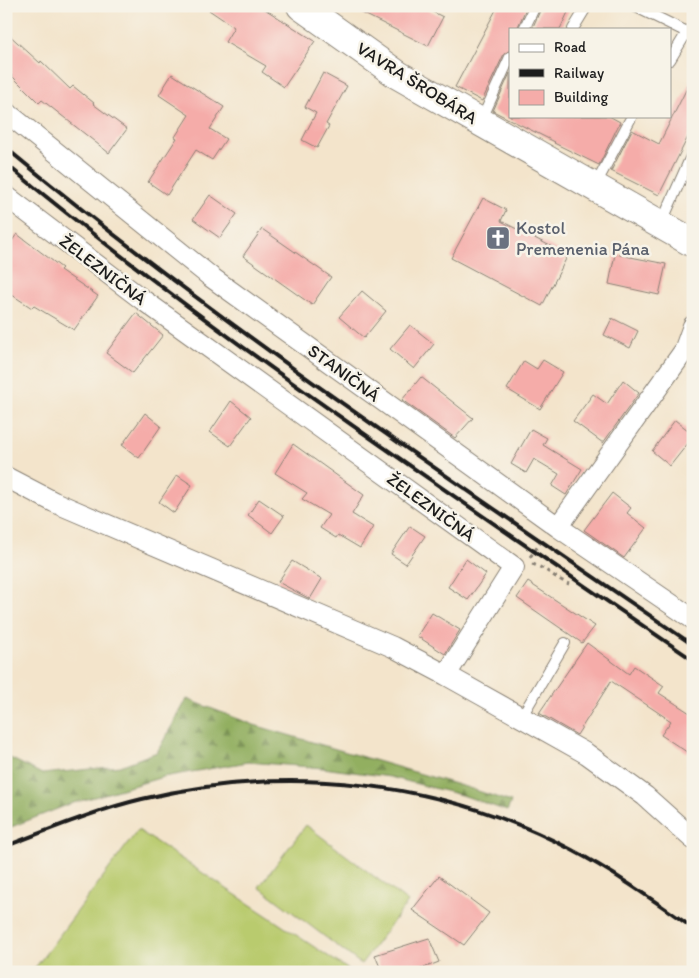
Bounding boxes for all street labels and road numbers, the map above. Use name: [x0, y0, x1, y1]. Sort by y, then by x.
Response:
street label: VAVRA ŠROBÁRA: [352, 37, 482, 129]
street label: ŽELEZNIČNÁ: [55, 230, 151, 310]
street label: STANIČNÁ: [304, 339, 385, 407]
street label: ŽELEZNIČNÁ: [383, 468, 480, 547]

